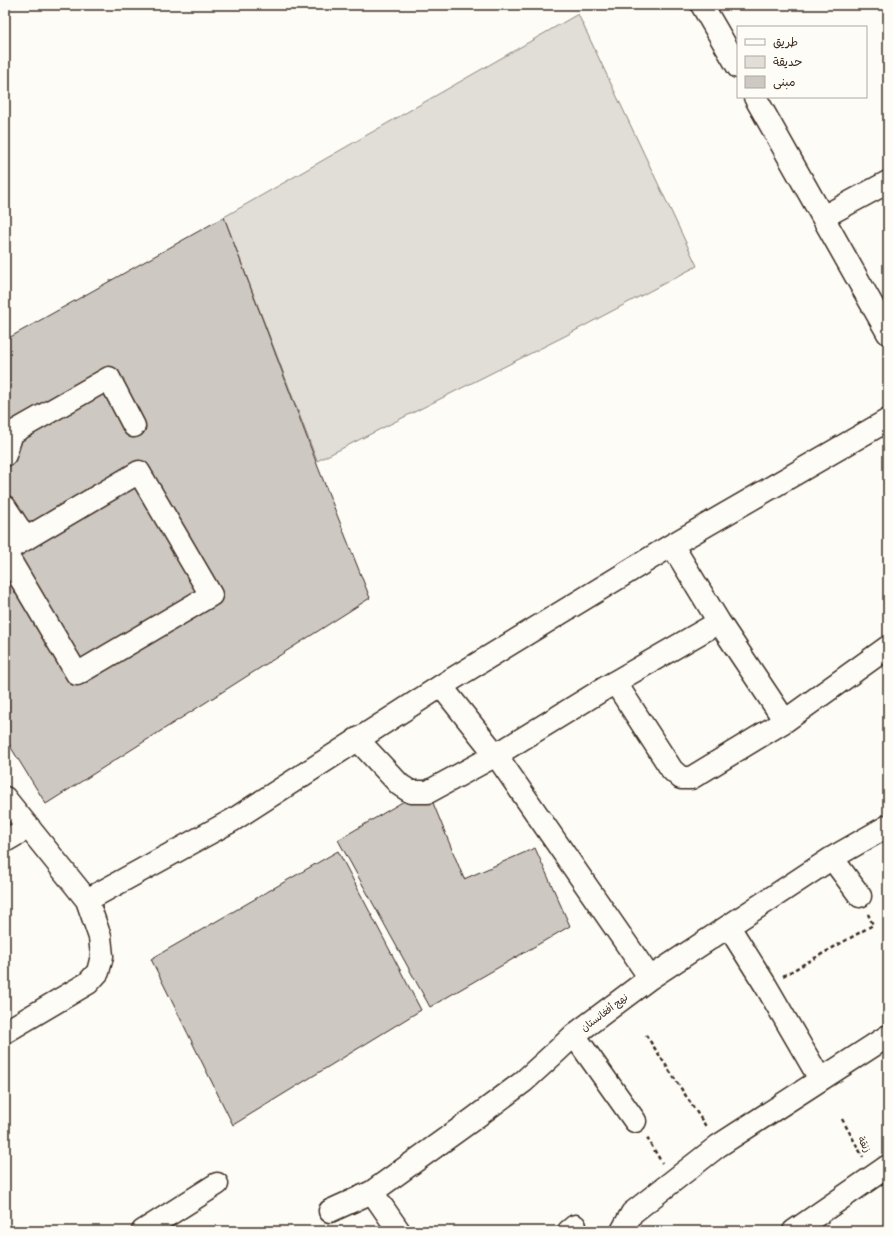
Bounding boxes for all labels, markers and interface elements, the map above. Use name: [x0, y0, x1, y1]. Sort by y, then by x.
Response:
legend: [737, 26, 867, 98]
text: طريق: [773, 35, 798, 50]
text: حديقة: [773, 55, 802, 70]
text: مبنى: [773, 75, 796, 90]
street label: نهج أفغانستان: [579, 991, 631, 1035]
street label: زنقة: [855, 1134, 873, 1155]

